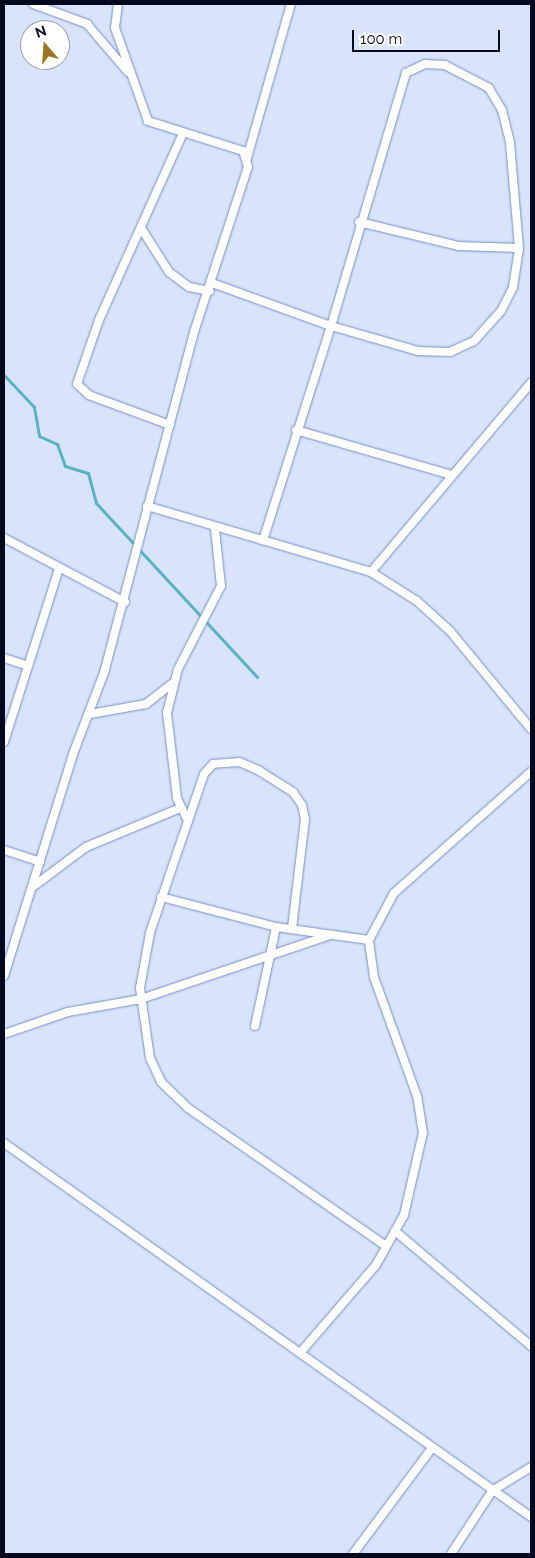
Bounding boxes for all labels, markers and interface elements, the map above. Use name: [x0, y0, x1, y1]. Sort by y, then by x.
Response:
north arrow: [20, 20, 70, 70]
scale bar: [355, 20, 502, 52]
text: N: [33, 22, 48, 41]
text: 100 m: [360, 30, 402, 48]

